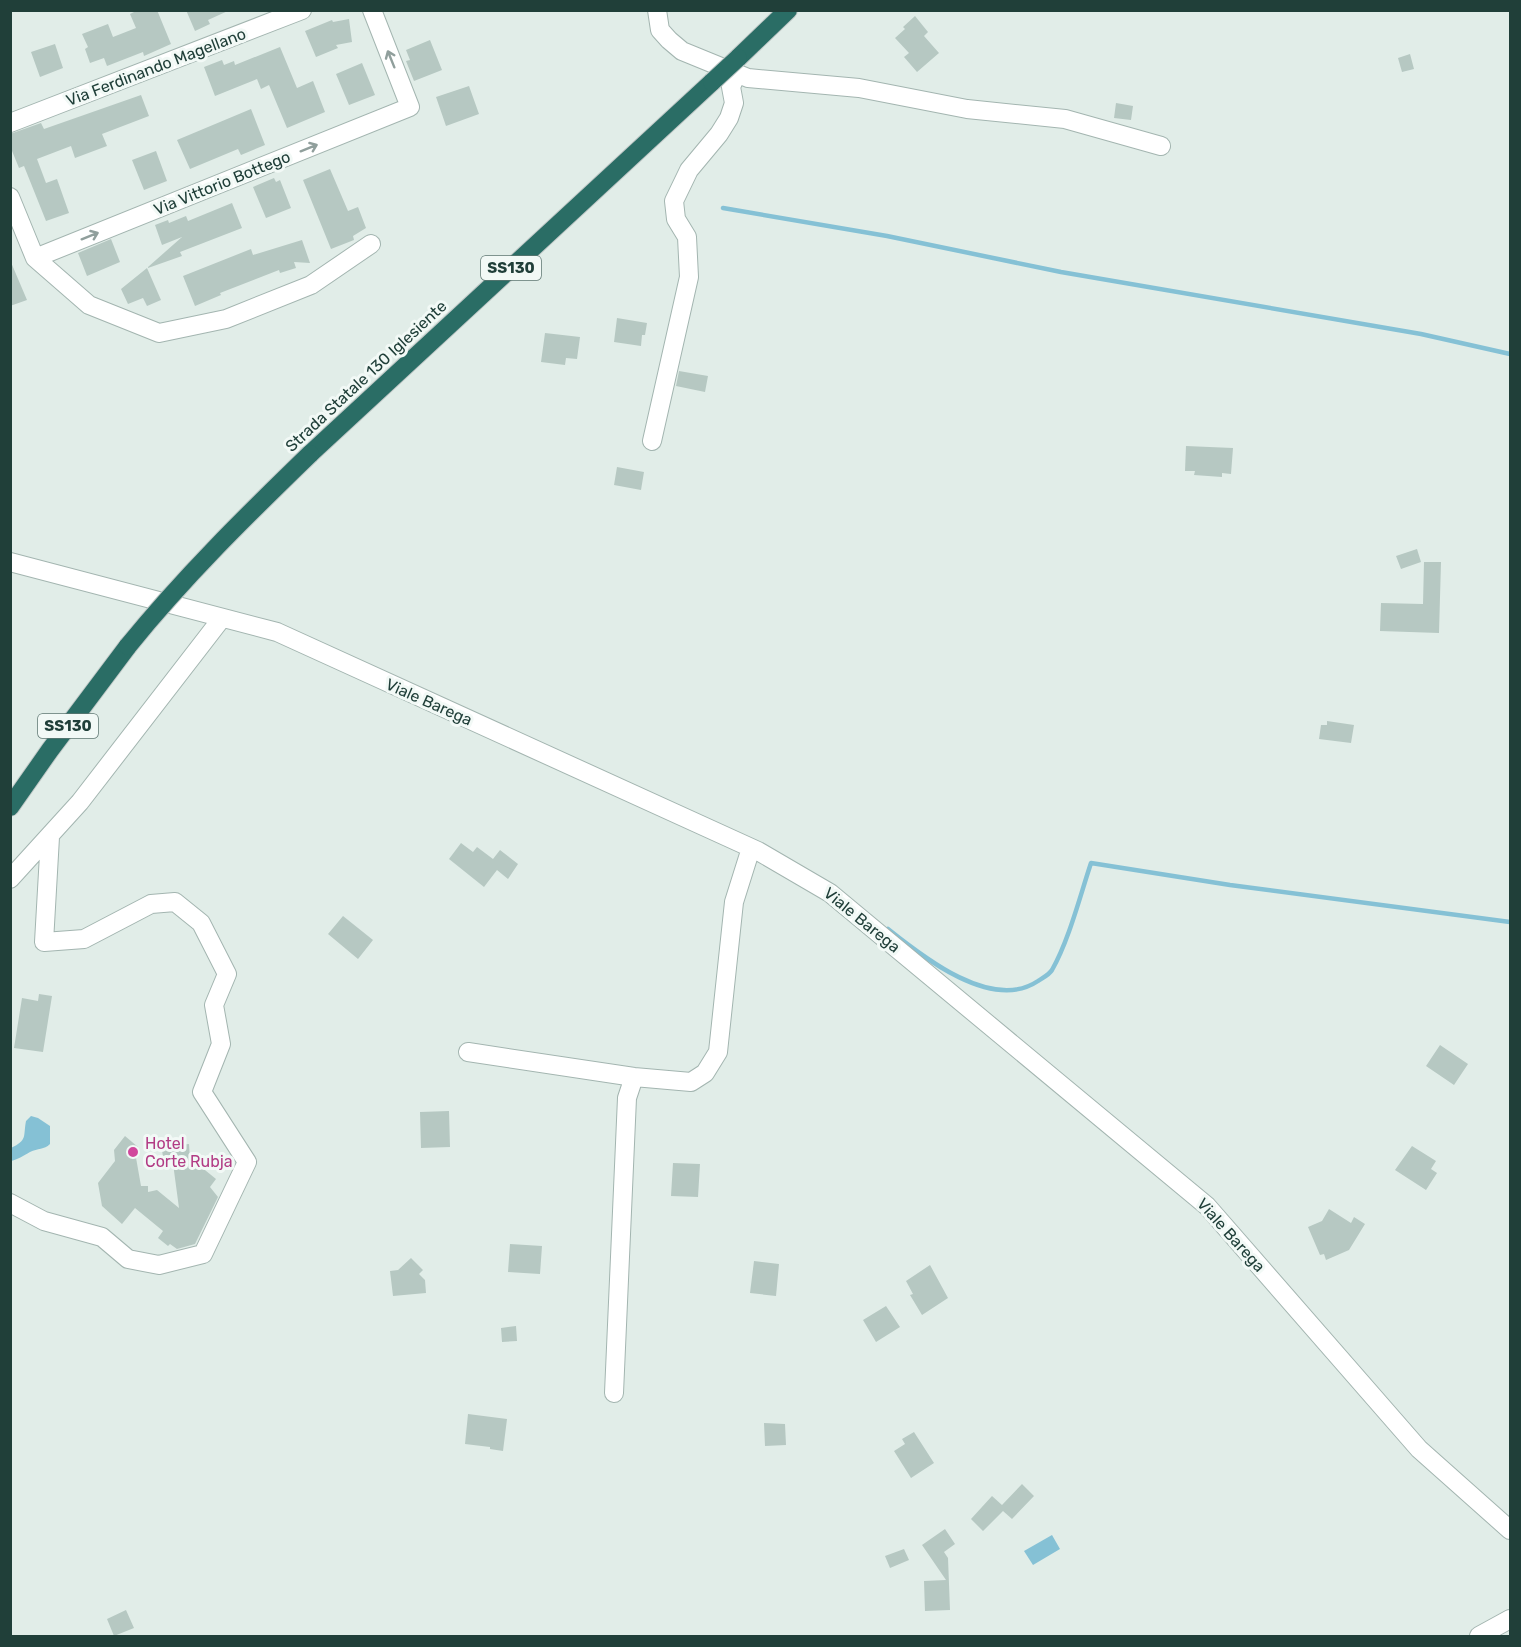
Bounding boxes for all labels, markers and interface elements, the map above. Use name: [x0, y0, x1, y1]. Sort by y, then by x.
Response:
street label: Via Ferdinando Magellano: [63, 24, 249, 110]
one-way arrow: [385, 50, 396, 69]
one-way arrow: [300, 142, 318, 153]
street label: Via Vittorio Bottego: [151, 147, 293, 219]
one-way arrow: [80, 230, 98, 241]
road number: SS130: [481, 256, 541, 280]
street label: Strada Statale 130 Iglesiente: [282, 296, 450, 456]
street label: Viale Barega: [383, 674, 475, 730]
road number: SS130: [38, 714, 98, 738]
street label: Viale Barega: [820, 883, 904, 957]
place label: Hotel Corte Rubja: [145, 1134, 233, 1171]
marker: Hotel Corte Rubja: [126, 1145, 140, 1159]
street label: Viale Barega: [1193, 1194, 1269, 1276]

